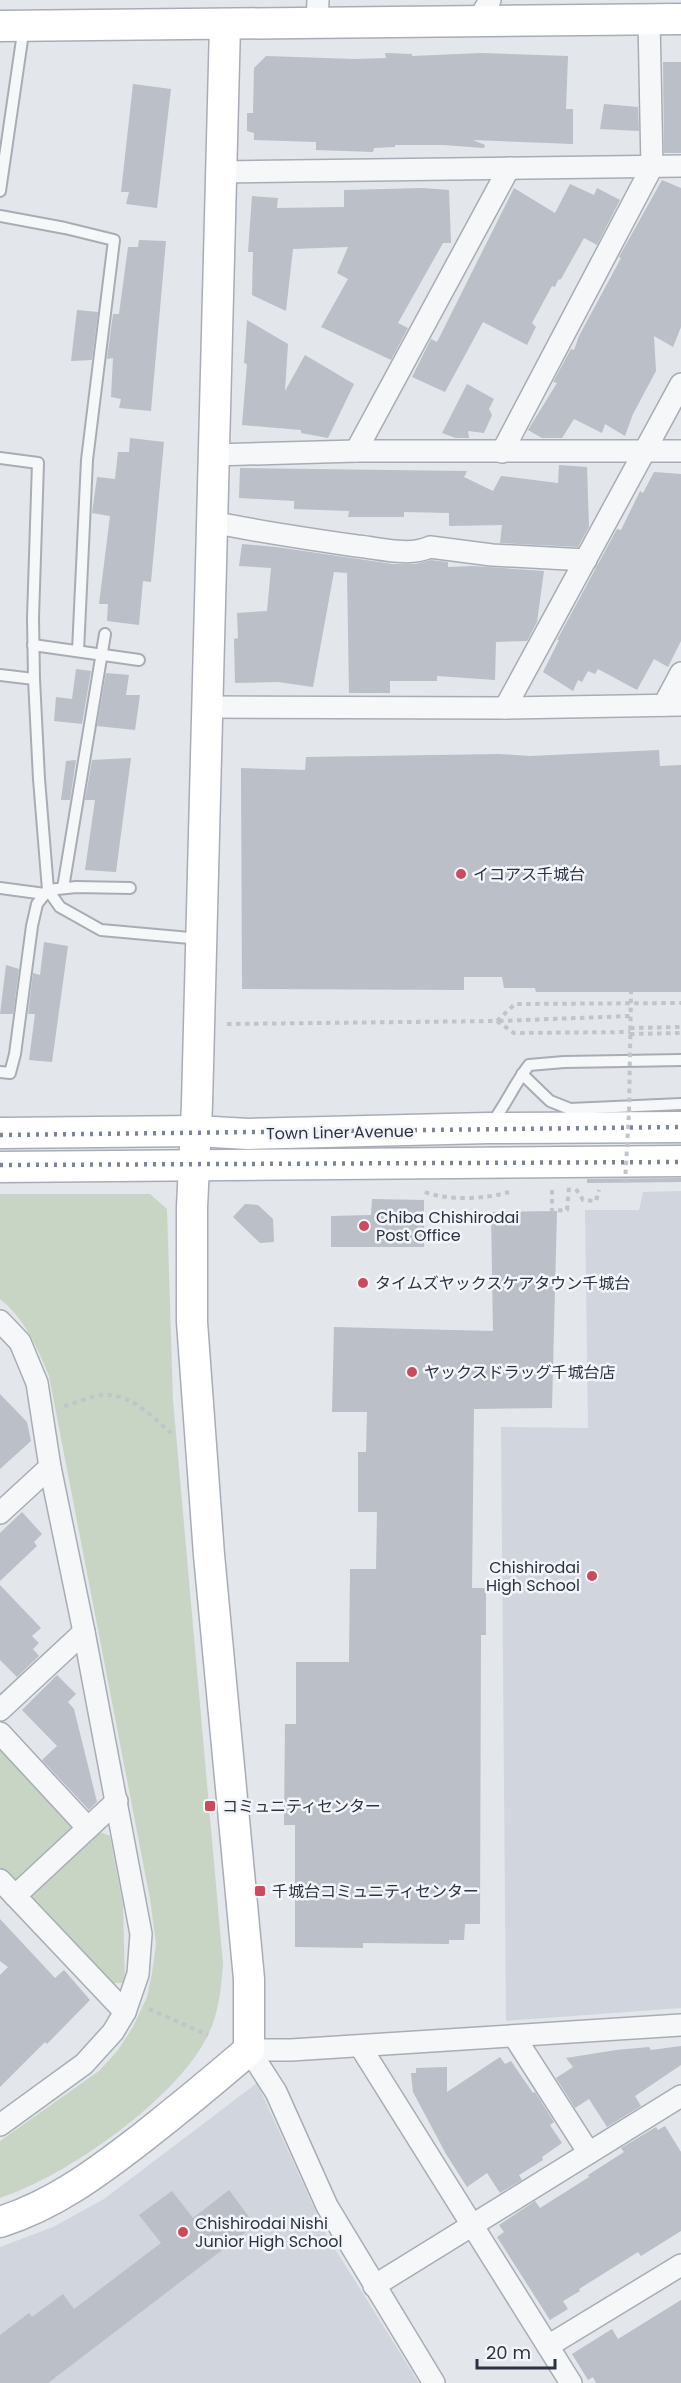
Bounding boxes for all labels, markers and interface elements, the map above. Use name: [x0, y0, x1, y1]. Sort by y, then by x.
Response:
place label: イコアス千城台: [473, 863, 585, 886]
marker: イコアス千城台: [454, 867, 468, 881]
street label: Town Liner Avenue: [266, 1120, 414, 1145]
place label: Chiba Chishirodai Post Office: [376, 1206, 519, 1247]
marker: Chiba Chishirodai Post Office: [357, 1219, 371, 1233]
place label: タイムズヤックスケアタウン千城台: [375, 1272, 630, 1295]
marker: タイムズヤックスケアタウン千城台: [356, 1276, 370, 1290]
place label: ヤックスドラッグ千城台店: [424, 1361, 616, 1384]
marker: ヤックスドラッグ千城台店: [405, 1365, 419, 1379]
place label: Chishirodai High School: [486, 1556, 580, 1597]
marker: Chishirodai High School: [585, 1569, 599, 1583]
place label: コミュニティセンター: [222, 1795, 381, 1818]
marker: コミュニティセンター: [203, 1799, 217, 1813]
place label: 千城台コミュニティセンター: [272, 1880, 479, 1903]
marker: 千城台コミュニティセンター: [253, 1884, 267, 1898]
place label: Chishirodai Nishi Junior High School: [195, 2212, 342, 2253]
marker: Chishirodai Nishi Junior High School: [176, 2225, 190, 2239]
scale bar: [477, 2332, 555, 2370]
text: 20 m: [486, 2340, 531, 2365]

